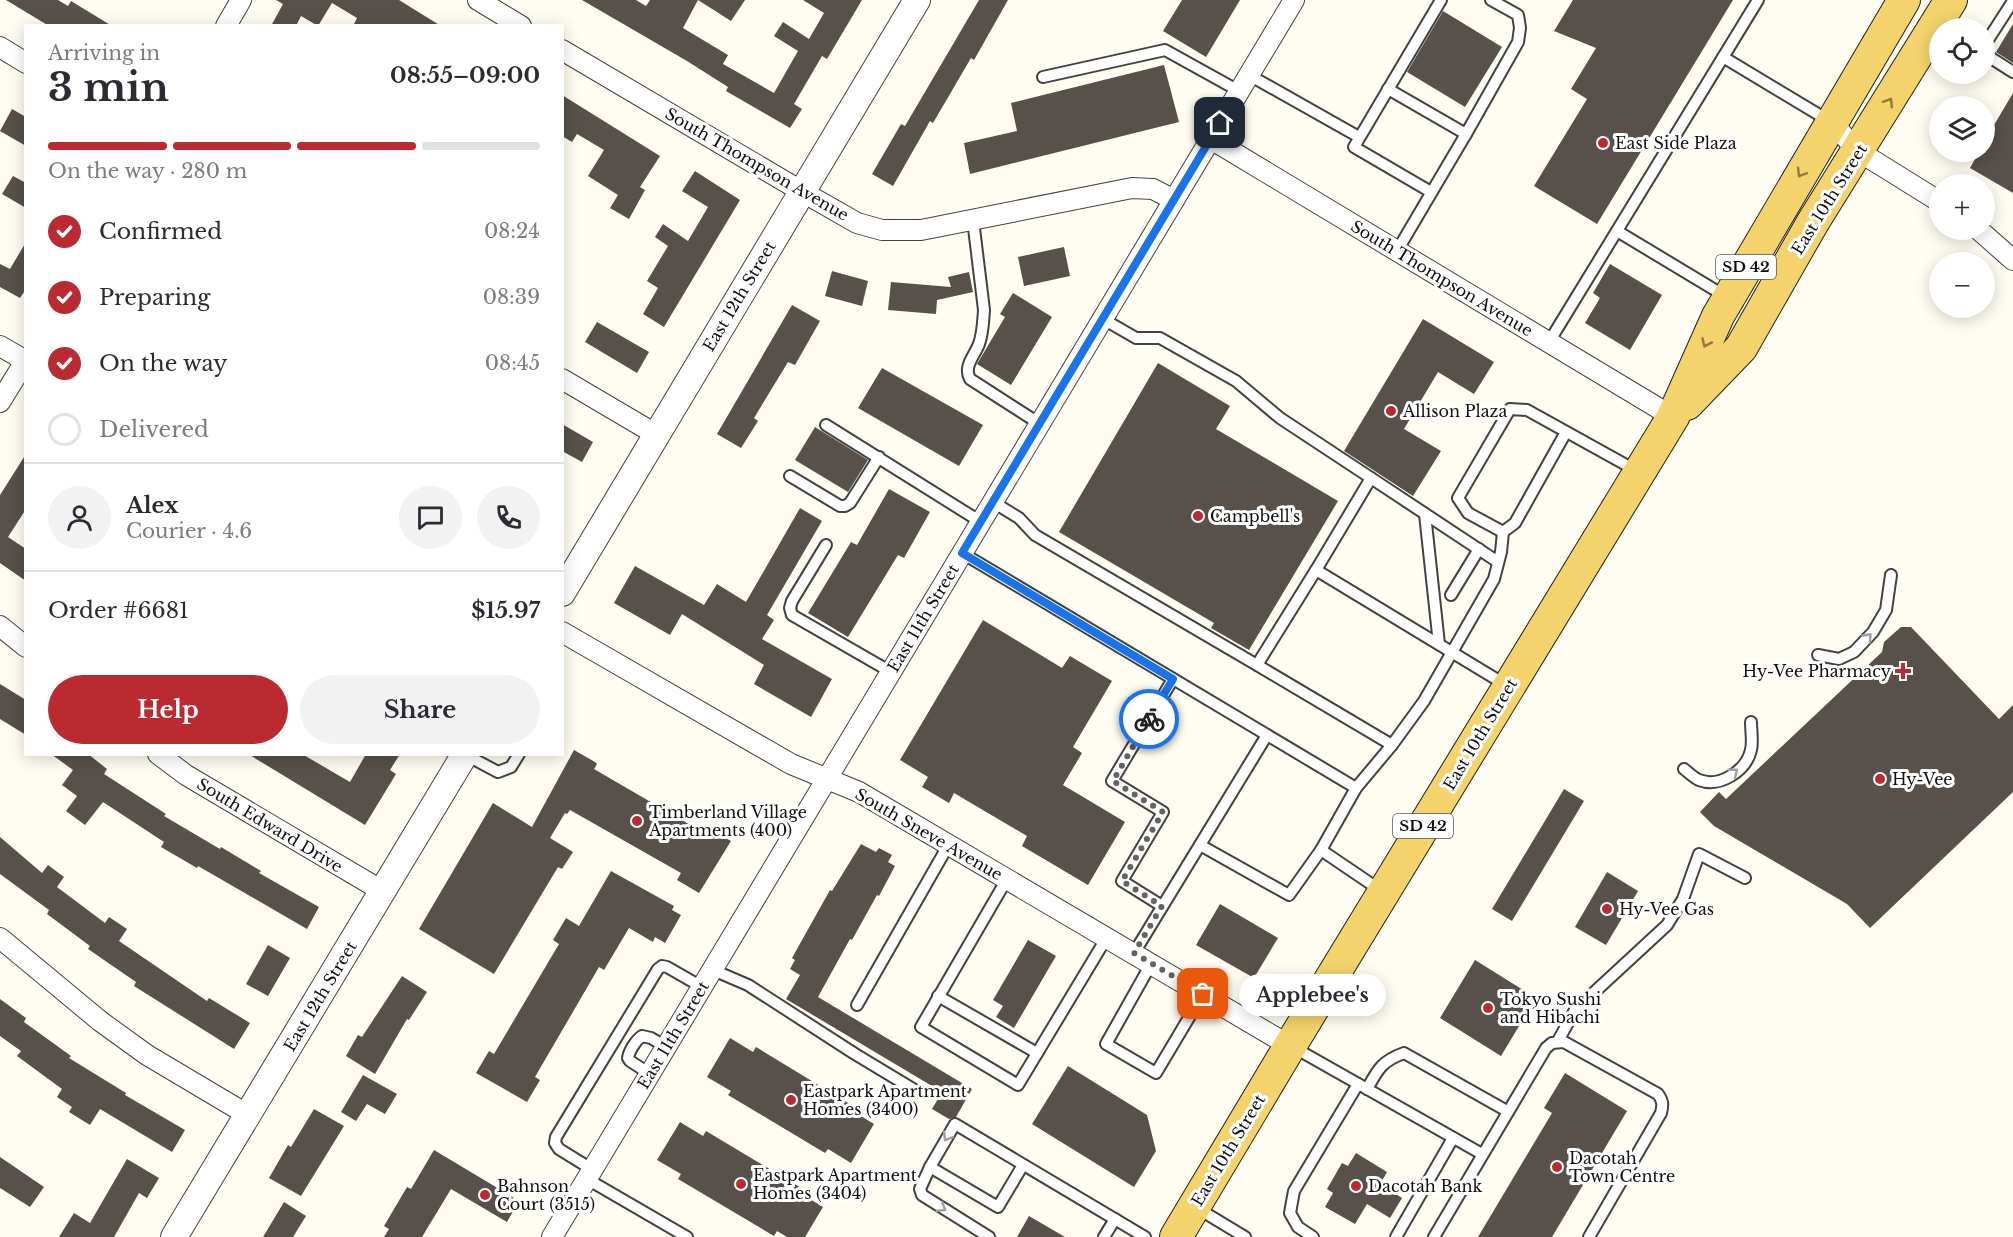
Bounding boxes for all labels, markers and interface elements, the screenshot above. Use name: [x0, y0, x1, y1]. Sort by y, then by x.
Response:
map controls: [1929, 18, 1995, 318]
button: locate: [1929, 18, 1995, 84]
text: Arriving in: [48, 41, 160, 65]
text: 08:55–09:00: [390, 62, 540, 89]
text: 3 min: [48, 63, 169, 112]
button: layers: [1929, 96, 1995, 162]
pin: [1194, 97, 1245, 148]
one-way arrow: [1881, 98, 1893, 108]
street label: South Thompson Avenue: [662, 103, 852, 225]
icon: home: [1203, 106, 1236, 139]
place label: East Side Plaza: [1615, 133, 1737, 153]
marker: East Side Plaza: [1596, 136, 1610, 150]
street label: East 10th Street: [1787, 140, 1871, 258]
text: On the way · 280 m: [48, 159, 247, 183]
one-way arrow: [1797, 167, 1808, 177]
button: +: [1929, 174, 1995, 240]
icon: check: [48, 215, 81, 248]
street label: South Thompson Avenue: [1347, 216, 1537, 340]
text: Confirmed: [99, 218, 222, 245]
text: 08:24: [484, 219, 540, 243]
street label: East 12th Street: [698, 237, 780, 355]
button: −: [1929, 252, 1995, 318]
road number: SD 42: [1716, 255, 1776, 279]
icon: check: [48, 281, 81, 314]
text: Preparing: [99, 284, 210, 311]
text: 08:39: [483, 285, 540, 309]
one-way arrow: [1701, 336, 1713, 347]
icon: check: [48, 347, 81, 380]
text: On the way: [99, 350, 227, 377]
text: 08:45: [485, 351, 540, 375]
place label: Allison Plaza: [1402, 401, 1508, 421]
marker: Allison Plaza: [1384, 404, 1398, 418]
text: Delivered: [99, 416, 209, 443]
button: person: [48, 486, 111, 549]
button: chat: [399, 486, 462, 549]
button: phone: [477, 486, 540, 549]
text: Alex: [126, 492, 179, 519]
place label: Campbell's: [1210, 506, 1300, 526]
marker: Campbell's: [1191, 509, 1205, 523]
text: Courier · 4.6: [126, 519, 252, 543]
street label: East 11th Street: [883, 560, 963, 676]
text: Order #6681: [48, 597, 189, 624]
text: $15.97: [471, 597, 540, 624]
one-way arrow: [1861, 633, 1872, 644]
place label: Hy-Vee Pharmacy: [1743, 661, 1892, 681]
marker: Hy-Vee Pharmacy: [1896, 664, 1910, 678]
button: Help: [48, 675, 288, 744]
button: Share: [300, 675, 540, 744]
street label: East 10th Street: [1439, 675, 1521, 793]
courier: [1119, 689, 1179, 749]
icon: bike: [1133, 703, 1166, 736]
one-way arrow: [1727, 769, 1738, 780]
place label: Hy-Vee: [1892, 769, 1953, 789]
marker: Hy-Vee: [1873, 772, 1887, 786]
street label: South Edward Drive: [194, 774, 346, 876]
street label: South Sneve Avenue: [852, 784, 1006, 884]
place label: Timberland Village Apartments (400): [648, 802, 807, 840]
marker: Timberland Village Apartments (400): [630, 814, 644, 828]
road number: SD 42: [1393, 814, 1453, 838]
place label: Hy-Vee Gas: [1619, 899, 1714, 919]
marker: Hy-Vee Gas: [1600, 902, 1614, 916]
street label: East 12th Street: [279, 937, 361, 1055]
pin: [1177, 968, 1228, 1019]
callout: Applebee's: [1239, 973, 1386, 1015]
street label: East 11th Street: [633, 977, 713, 1093]
icon: bag: [1186, 977, 1219, 1010]
text: Applebee's: [1256, 983, 1369, 1007]
place label: Tokyo Sushi and Hibachi: [1500, 989, 1602, 1027]
marker: Tokyo Sushi and Hibachi: [1481, 1001, 1495, 1015]
place label: Eastpark Apartment Homes (3400): [803, 1081, 967, 1119]
street label: East 10th Street: [1187, 1091, 1269, 1209]
marker: Eastpark Apartment Homes (3400): [784, 1093, 798, 1107]
one-way arrow: [943, 1131, 955, 1141]
place label: Dacotah Town Centre: [1569, 1148, 1675, 1186]
marker: Dacotah Town Centre: [1550, 1160, 1564, 1174]
place label: Eastpark Apartment Homes (3404): [753, 1165, 917, 1203]
place label: Bahnson Court (3515): [497, 1176, 595, 1214]
place label: Dacotah Bank: [1368, 1176, 1483, 1196]
marker: Eastpark Apartment Homes (3404): [734, 1177, 748, 1191]
marker: Dacotah Bank: [1349, 1179, 1363, 1193]
marker: Bahnson Court (3515): [478, 1188, 492, 1202]
one-way arrow: [936, 1201, 946, 1213]

